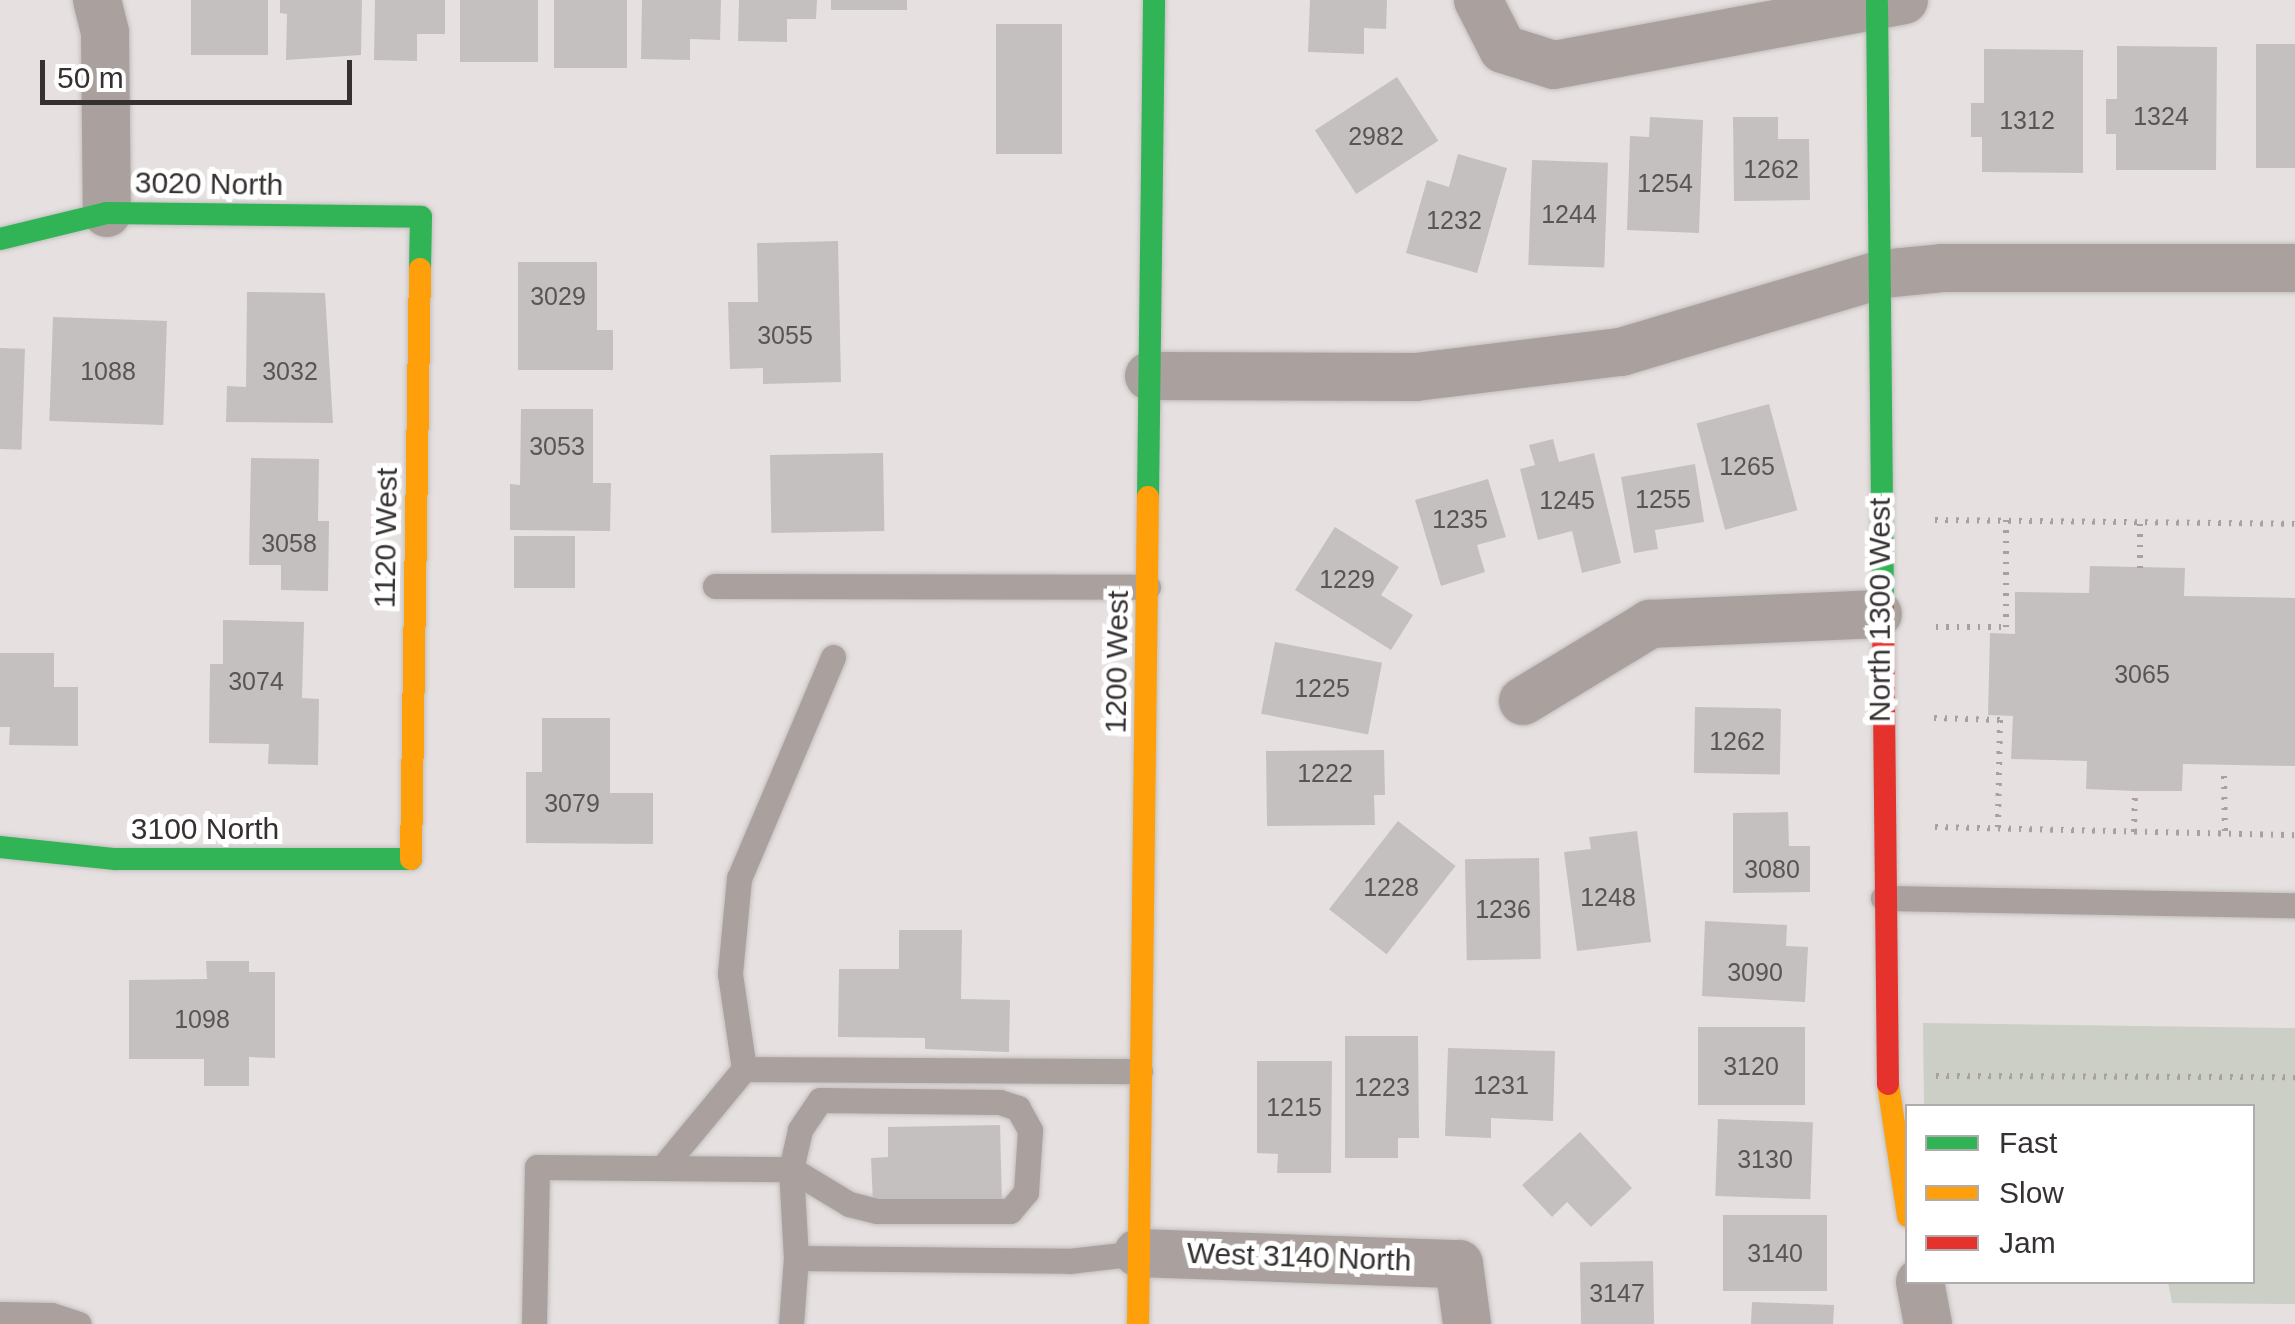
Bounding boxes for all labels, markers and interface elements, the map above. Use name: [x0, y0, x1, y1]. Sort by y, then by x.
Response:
scale bar: [45, 40, 358, 102]
text: 50 m: [57, 61, 124, 94]
house number: 1324: [2133, 101, 2189, 131]
house number: 1312: [1999, 105, 2055, 135]
house number: 2982: [1348, 121, 1404, 151]
house number: 1262: [1743, 154, 1799, 184]
street label: 3020 North: [134, 165, 284, 203]
house number: 1254: [1637, 168, 1693, 198]
house number: 1244: [1541, 199, 1597, 229]
house number: 1232: [1426, 205, 1482, 235]
house number: 3029: [530, 281, 586, 311]
house number: 3055: [757, 320, 813, 350]
house number: 1088: [80, 356, 136, 386]
house number: 3032: [262, 356, 318, 386]
house number: 3053: [529, 431, 585, 461]
house number: 1265: [1719, 451, 1775, 481]
street label: 1120 West: [367, 467, 405, 609]
house number: 1255: [1635, 484, 1691, 514]
house number: 1245: [1539, 485, 1595, 515]
street label: North 1300 West: [1862, 498, 1898, 722]
house number: 1235: [1432, 504, 1488, 534]
house number: 3058: [261, 528, 317, 558]
house number: 1229: [1319, 564, 1375, 594]
street label: 1200 West: [1098, 590, 1136, 734]
house number: 3065: [2114, 659, 2170, 689]
house number: 3074: [228, 666, 284, 696]
house number: 1225: [1294, 673, 1350, 703]
house number: 1262: [1709, 726, 1765, 756]
house number: 1222: [1297, 758, 1353, 788]
house number: 3079: [544, 788, 600, 818]
street label: 3100 North: [131, 811, 279, 847]
house number: 3080: [1744, 854, 1800, 884]
house number: 1228: [1363, 872, 1419, 902]
house number: 1248: [1580, 882, 1636, 912]
house number: 1236: [1475, 894, 1531, 924]
house number: 3090: [1727, 957, 1783, 987]
house number: 1098: [174, 1004, 230, 1034]
house number: 3120: [1723, 1051, 1779, 1081]
house number: 1231: [1473, 1070, 1529, 1100]
house number: 1223: [1354, 1072, 1410, 1102]
house number: 1215: [1266, 1092, 1322, 1122]
legend: [1905, 1104, 2255, 1284]
text: Fast: [1999, 1126, 2057, 1159]
house number: 3130: [1737, 1144, 1793, 1174]
text: Slow: [1999, 1176, 2064, 1209]
text: Jam: [1999, 1226, 2056, 1259]
street label: West 3140 North: [1186, 1235, 1412, 1279]
house number: 3140: [1747, 1238, 1803, 1268]
house number: 3147: [1589, 1278, 1645, 1308]

